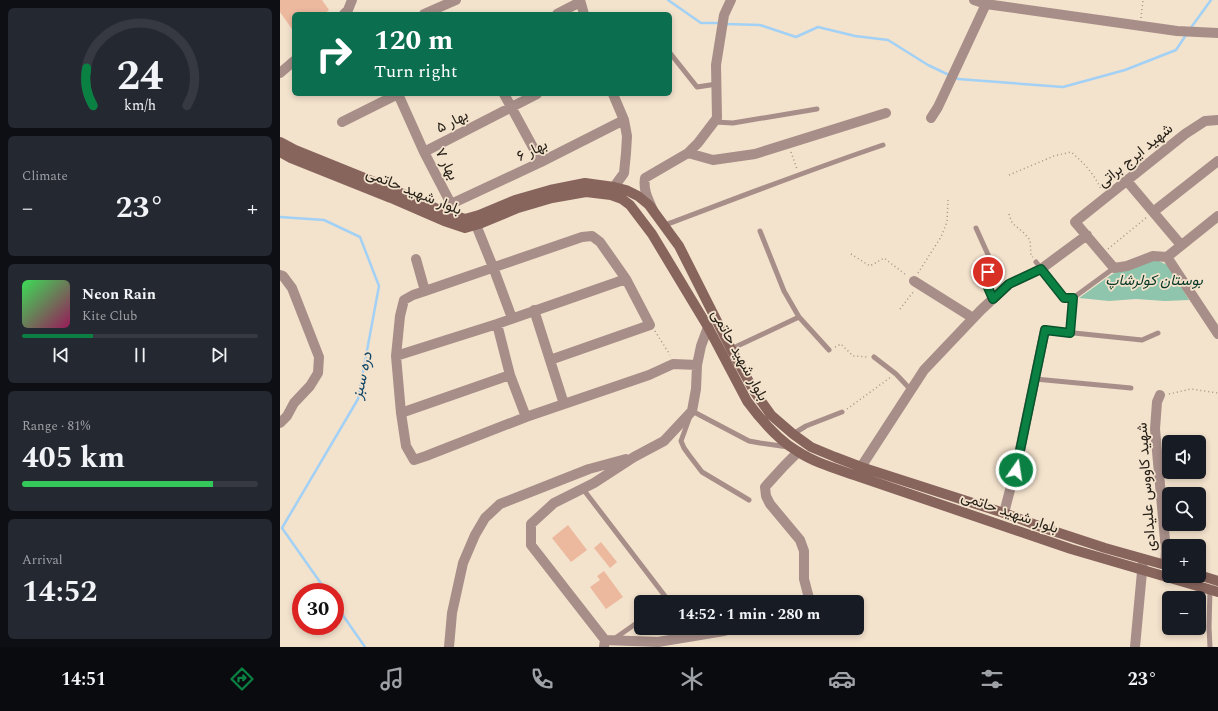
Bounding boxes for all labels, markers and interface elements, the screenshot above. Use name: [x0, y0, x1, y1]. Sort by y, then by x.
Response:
text: 120 m: [374, 19, 453, 62]
icon: right: [308, 28, 360, 80]
text: 24: [117, 45, 163, 108]
text: Turn right: [374, 58, 457, 85]
text: km/h: [124, 94, 156, 116]
street label: بهار ۵: [432, 104, 472, 139]
street label: شهید ایرج براتی: [1092, 117, 1178, 193]
street label: بهار ۶: [513, 133, 552, 168]
street label: بهار ۷: [429, 144, 464, 184]
street label: بلوار شهید حاتمی: [362, 162, 465, 221]
text: Climate: [22, 166, 68, 186]
text: 23°: [116, 185, 164, 231]
text: −: [22, 192, 33, 225]
text: +: [247, 192, 258, 225]
pin: [971, 255, 1005, 289]
icon: arrive: [977, 261, 999, 283]
park label: بوستان کولرشاپ: [1105, 269, 1203, 292]
text: Neon Rain: [82, 283, 156, 306]
street label: بلوار شهید حاتمی: [705, 305, 774, 405]
text: Kite Club: [82, 306, 137, 326]
icon: previous: [50, 344, 72, 366]
icon: pause: [129, 344, 151, 366]
icon: next: [208, 344, 230, 366]
water label: دره سبز: [345, 349, 379, 402]
text: Range · 81%: [22, 416, 90, 436]
street label: شهید کاووس علیدادی: [1131, 422, 1162, 552]
text: 405 km: [22, 435, 125, 481]
map controls: [1162, 435, 1206, 635]
button: sound: [1162, 435, 1206, 479]
position arrow: [995, 449, 1037, 491]
street label: بلوار شهید حاتمی: [958, 485, 1062, 540]
button: search: [1162, 487, 1206, 531]
button: +: [1162, 539, 1206, 583]
text: Arrival: [22, 550, 63, 570]
text: 14:52: [22, 569, 97, 615]
speed limit sign: 30: [292, 583, 344, 635]
button: −: [1162, 591, 1206, 635]
text: 14:52 · 1 min · 280 m: [678, 603, 820, 626]
icon: directions: [228, 665, 256, 693]
icon: music: [378, 665, 406, 693]
icon: phone: [528, 665, 556, 693]
icon: climate: [678, 665, 706, 693]
icon: car: [828, 665, 856, 693]
icon: filters: [978, 665, 1006, 693]
text: 14:51: [61, 666, 106, 693]
text: 23°: [1128, 666, 1157, 693]

